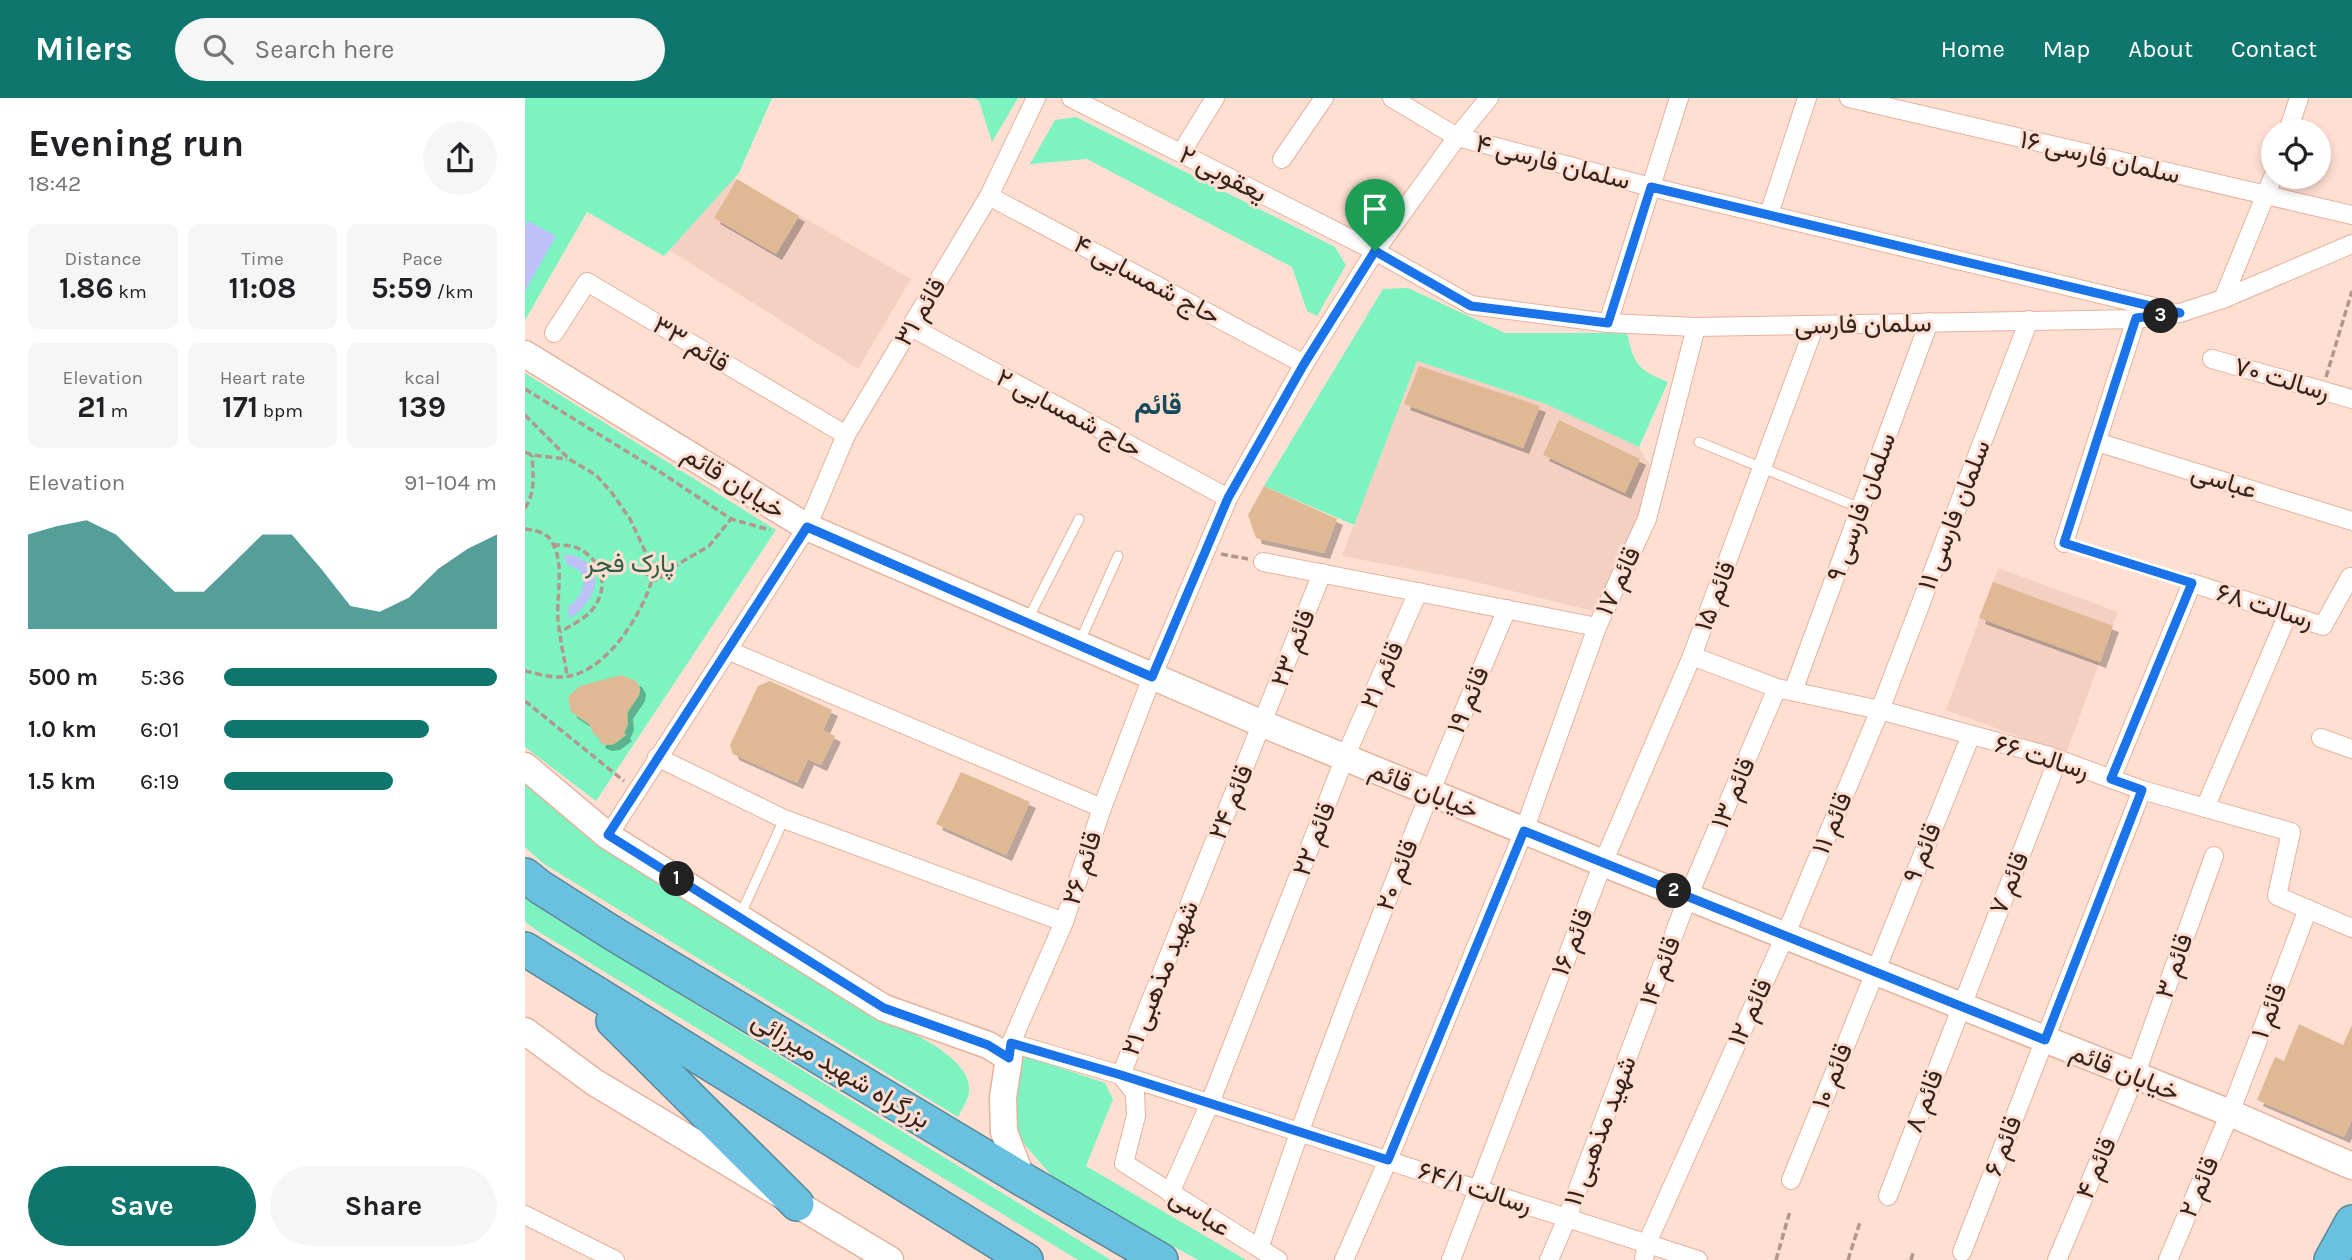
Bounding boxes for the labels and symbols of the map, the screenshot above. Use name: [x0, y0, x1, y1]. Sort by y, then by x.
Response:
street label: سلمان فارسی ۱۶: [2017, 124, 2183, 190]
street label: سلمان فارسی ۴: [1472, 128, 1634, 196]
street label: یعقوبی ۲: [1174, 139, 1272, 209]
pin: [1345, 179, 1405, 251]
street label: حاج شمسایی ۴: [1067, 228, 1226, 333]
street label: قائم ۳۱: [888, 272, 953, 352]
pin: 3: [2143, 298, 2179, 333]
street label: سلمان فارسی: [1794, 307, 1932, 341]
street label: قائم ۳۳: [647, 309, 735, 380]
street label: رسالت ۷۰: [2230, 351, 2334, 407]
street label: حاج شمسایی ۲: [990, 362, 1147, 466]
district label: قائم: [1134, 388, 1182, 423]
street label: سلمان فارسی ۹: [1820, 428, 1902, 586]
street label: سلمان فارسی ۱۱: [1911, 436, 1997, 594]
street label: خیابان قائم: [676, 438, 791, 526]
street label: عباسی: [2188, 456, 2260, 506]
street label: قائم ۱۷: [1589, 542, 1648, 621]
park label: پارک فجر: [584, 548, 675, 581]
street label: قائم ۱۵: [1688, 557, 1743, 636]
street label: رسالت ۶۸: [2213, 577, 2317, 635]
street label: قائم ۲۳: [1264, 605, 1323, 691]
street label: قائم ۲۱: [1354, 637, 1411, 714]
street label: قائم ۱۹: [1440, 662, 1497, 738]
street label: رسالت ۶۶: [1991, 728, 2093, 786]
street label: قائم ۱۳: [1704, 753, 1763, 833]
street label: خیابان قائم: [1364, 754, 1483, 827]
street label: قائم ۲۴: [1202, 760, 1261, 844]
street label: قائم ۱۱: [1805, 787, 1860, 859]
street label: قائم ۲۲: [1286, 798, 1343, 881]
street label: قائم ۹: [1896, 819, 1949, 888]
street label: قائم ۲۶: [1056, 827, 1109, 909]
street label: قائم ۲۰: [1369, 835, 1426, 915]
street label: قائم ۷: [1983, 847, 2036, 919]
pin: 1: [659, 862, 695, 896]
pin: 2: [1657, 874, 1691, 908]
street label: شهید مذهبی ۲۱: [1115, 896, 1205, 1060]
street label: قائم ۱۶: [1545, 904, 1600, 980]
street label: قائم ۳: [2149, 930, 2200, 1003]
street label: قائم ۱۴: [1633, 932, 1688, 1010]
street label: قائم ۱۲: [1721, 974, 1780, 1051]
street label: قائم ۱: [2244, 979, 2295, 1043]
street label: بزرگراه شهید میرزائی: [746, 1005, 936, 1135]
street label: خیابان قائم: [2065, 1036, 2184, 1109]
street label: قائم ۱۰: [1805, 1039, 1860, 1114]
street label: شهید مذهبی ۱۱: [1557, 1052, 1643, 1210]
street label: قائم ۸: [1898, 1065, 1951, 1137]
street label: قائم ۶: [1977, 1112, 2030, 1181]
street label: قائم ۴: [2069, 1132, 2124, 1204]
street label: قائم ۲: [2172, 1152, 2226, 1222]
street label: رسالت ۶۴/۱: [1414, 1155, 1536, 1221]
street label: عباسی: [1164, 1181, 1236, 1243]

